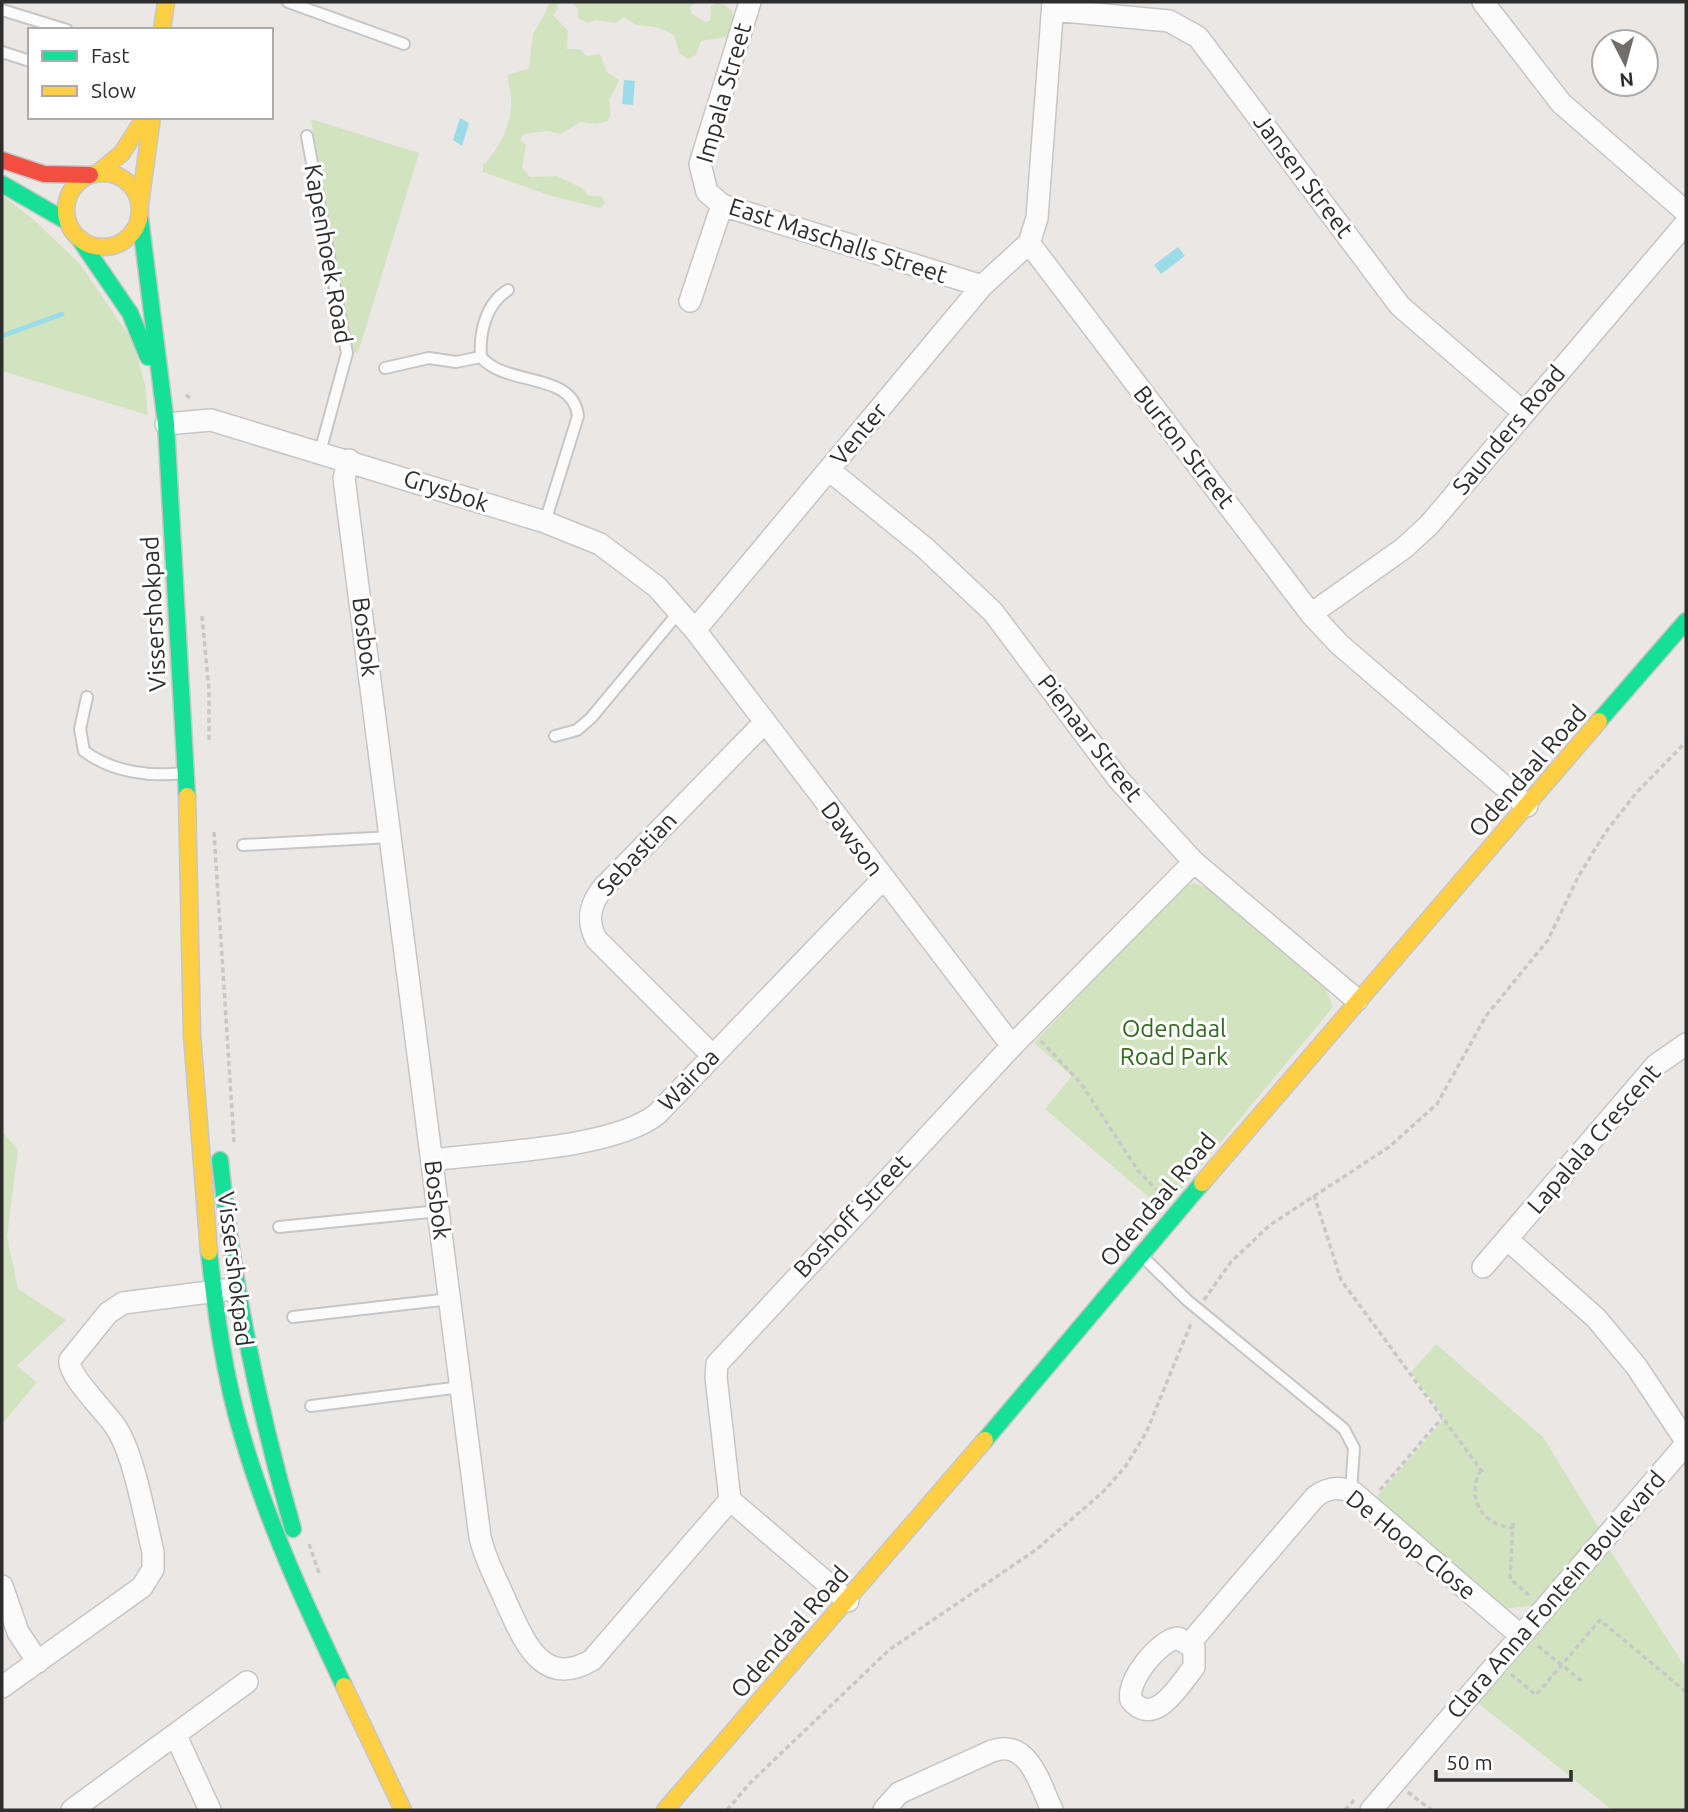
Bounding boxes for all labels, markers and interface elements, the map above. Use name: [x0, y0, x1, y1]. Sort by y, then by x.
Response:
street label: Impala Street: [691, 19, 757, 166]
legend: [28, 28, 273, 119]
north arrow: [1590, 28, 1660, 98]
text: Fast: [91, 43, 129, 67]
text: N: [1619, 68, 1635, 92]
text: Slow: [91, 78, 136, 102]
street label: Jansen Street: [1248, 109, 1359, 243]
street label: Kapenhoek Road: [299, 162, 358, 346]
street label: East Maschalls Street: [726, 193, 951, 289]
street label: Saunders Road: [1447, 360, 1570, 500]
street label: Burton Street: [1128, 380, 1241, 514]
street label: Venter: [825, 397, 892, 470]
street label: Grysbok: [400, 464, 492, 517]
street label: Vissershokpad: [136, 536, 171, 692]
street label: Bosbok: [347, 596, 384, 678]
street label: Pienaar Street: [1033, 669, 1149, 807]
street label: Odendaal Road: [1463, 699, 1592, 842]
street label: Dawson: [816, 796, 889, 881]
street label: Sebastian: [591, 806, 682, 901]
park label: Odendaal Road Park: [1120, 1015, 1228, 1070]
street label: Wairoa: [653, 1043, 725, 1116]
street label: Lapalala Crescent: [1522, 1058, 1666, 1219]
street label: Odendaal Road: [1094, 1128, 1221, 1272]
street label: Boshoff Street: [788, 1148, 916, 1283]
street label: Bosbok: [419, 1159, 456, 1241]
street label: Vissershokpad: [213, 1190, 258, 1348]
street label: Clara Anna Fontein Boulevard: [1441, 1466, 1670, 1724]
street label: De Hoop Close: [1341, 1484, 1481, 1605]
street label: Odendaal Road: [725, 1560, 854, 1703]
scale bar: [1436, 1738, 1571, 1782]
text: 50 m: [1446, 1750, 1493, 1774]

